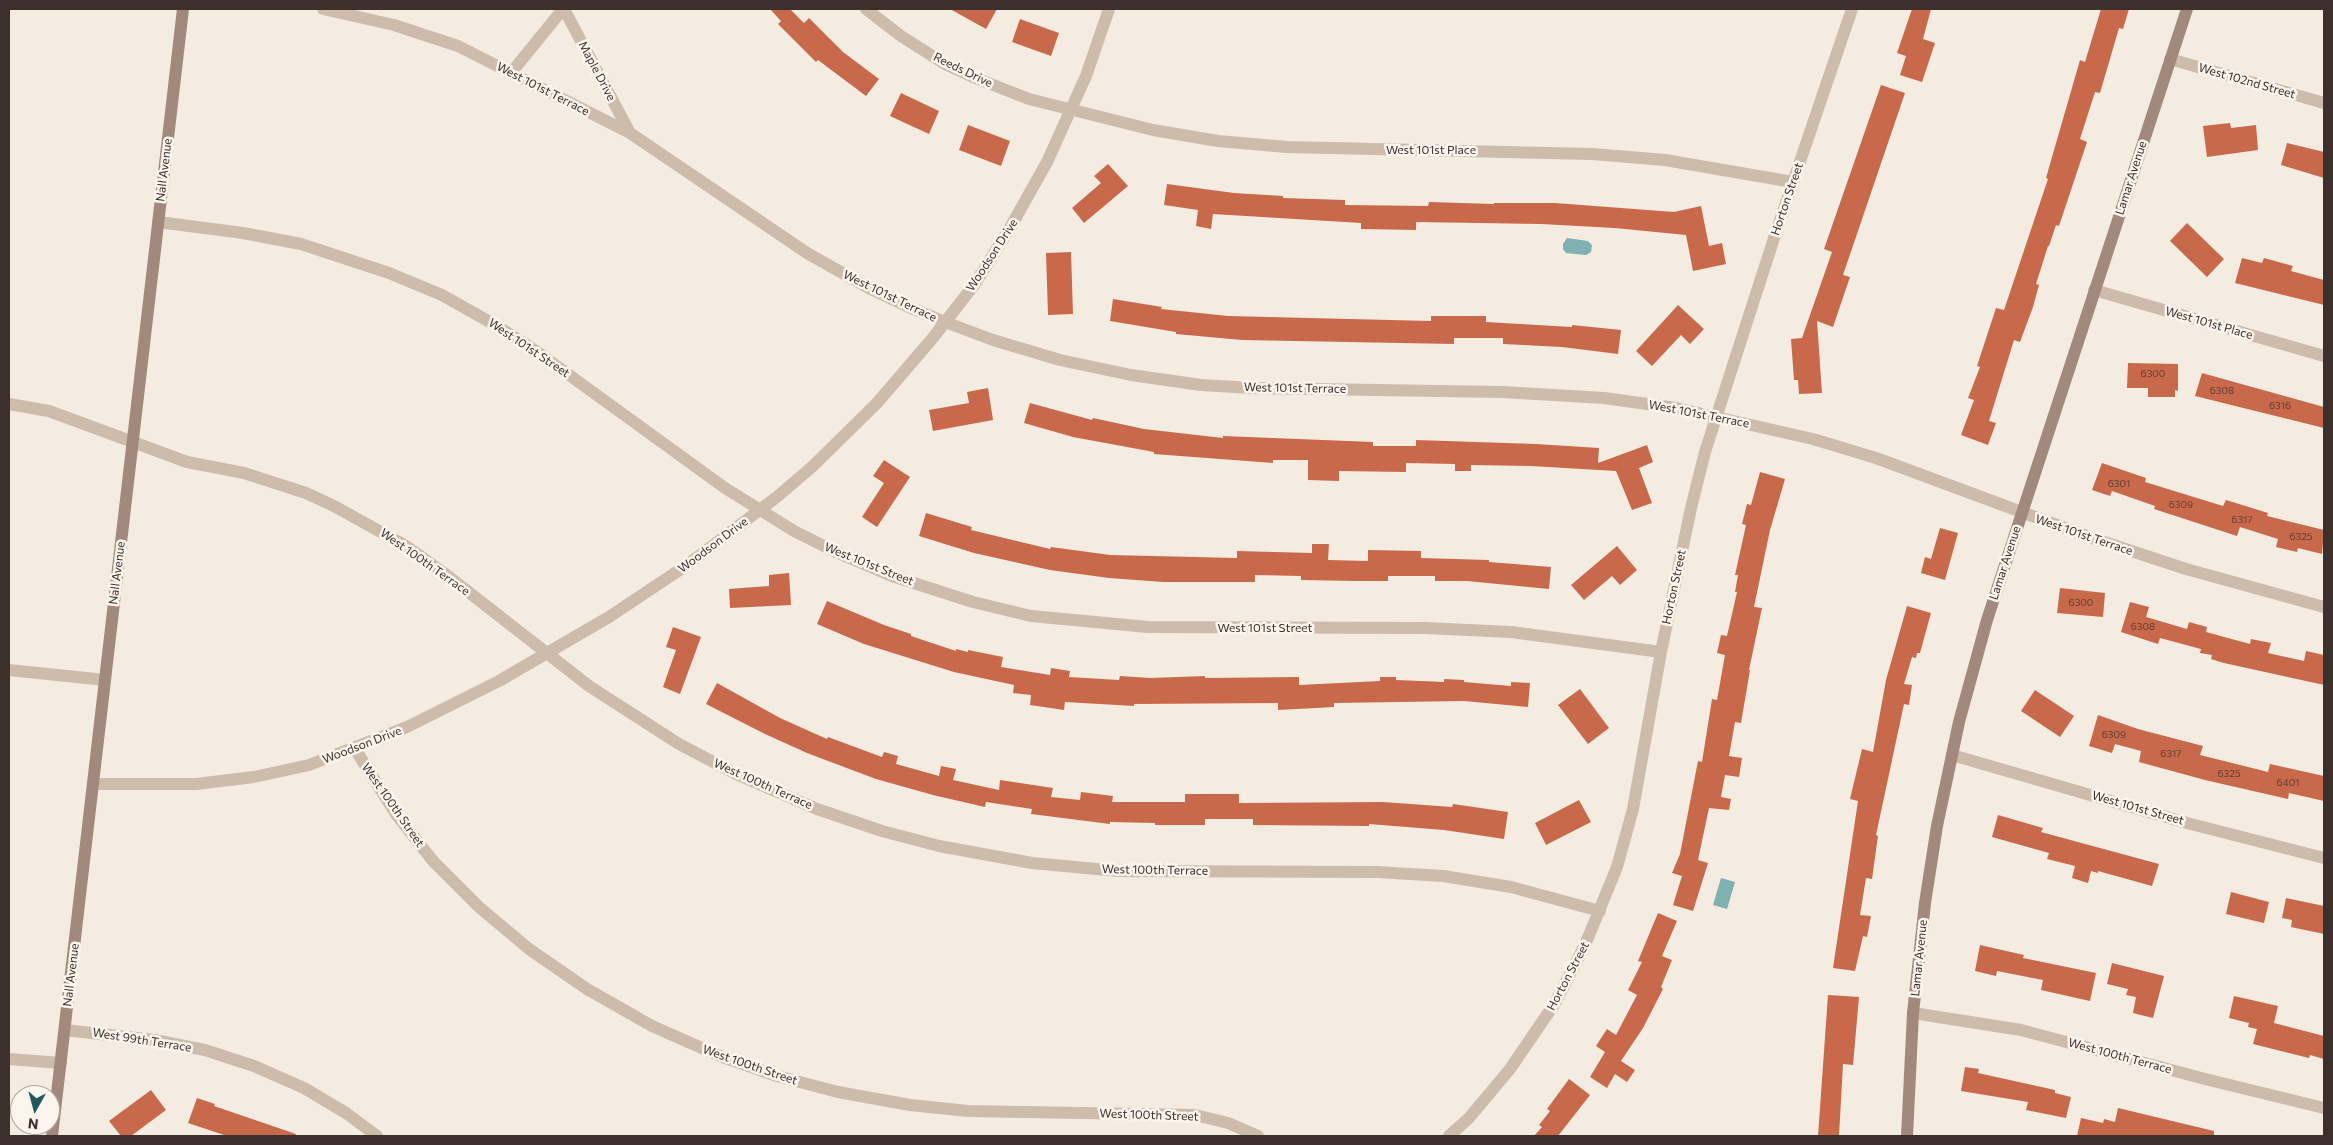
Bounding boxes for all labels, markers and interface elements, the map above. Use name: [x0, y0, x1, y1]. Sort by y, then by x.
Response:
street label: Maple Drive: [575, 39, 619, 103]
street label: Reeds Drive: [931, 50, 995, 90]
street label: West 101st Terrace: [494, 59, 592, 119]
street label: West 102nd Street: [2197, 60, 2297, 102]
street label: Nall Avenue: [153, 137, 175, 203]
street label: Lamar Avenue: [2112, 139, 2150, 217]
street label: West 101st Place: [1386, 143, 1476, 157]
street label: Horton Street: [1768, 161, 1806, 237]
street label: Woodson Drive: [963, 216, 1021, 294]
street label: West 101st Terrace: [841, 267, 939, 325]
street label: West 101st Place: [2164, 304, 2254, 342]
street label: West 101st Street: [486, 315, 572, 381]
house number: 6300: [2141, 368, 2165, 380]
street label: West 101st Terrace: [1244, 380, 1346, 396]
house number: 6308: [2210, 385, 2234, 397]
street label: West 101st Terrace: [1647, 397, 1751, 431]
house number: 6316: [2269, 400, 2291, 412]
house number: 6301: [2108, 478, 2130, 490]
house number: 6309: [2169, 499, 2193, 511]
street label: West 101st Terrace: [2033, 512, 2135, 558]
street label: Woodson Drive: [675, 514, 751, 576]
house number: 6317: [2231, 514, 2253, 526]
street label: Lamar Avenue: [1986, 524, 2024, 602]
street label: West 100th Terrace: [377, 526, 473, 598]
house number: 6325: [2289, 531, 2313, 543]
street label: Nall Avenue: [106, 540, 128, 606]
street label: West 101st Street: [822, 540, 916, 588]
street label: Horton Street: [1659, 548, 1689, 626]
house number: 6300: [2069, 597, 2093, 609]
street label: West 101st Street: [1217, 621, 1313, 635]
house number: 6308: [2131, 621, 2155, 633]
street label: Woodson Drive: [320, 723, 404, 767]
house number: 6309: [2102, 729, 2126, 741]
house number: 6317: [2160, 748, 2182, 760]
street label: West 100th Terrace: [711, 756, 815, 812]
street label: West 100th Street: [359, 760, 427, 850]
house number: 6325: [2217, 768, 2241, 780]
house number: 6401: [2277, 777, 2299, 789]
street label: West 101st Street: [2090, 788, 2186, 828]
street label: West 100th Terrace: [1102, 862, 1208, 878]
street label: Lamar Avenue: [1908, 919, 1930, 997]
street label: Horton Street: [1544, 939, 1592, 1013]
street label: Nall Avenue: [60, 942, 82, 1008]
street label: West 99th Terrace: [91, 1025, 193, 1055]
street label: West 100th Terrace: [2067, 1035, 2173, 1077]
street label: West 100th Street: [701, 1042, 799, 1088]
north arrow: [10, 1085, 60, 1135]
street label: West 100th Street: [1099, 1106, 1199, 1124]
text: N: [27, 1115, 39, 1133]

